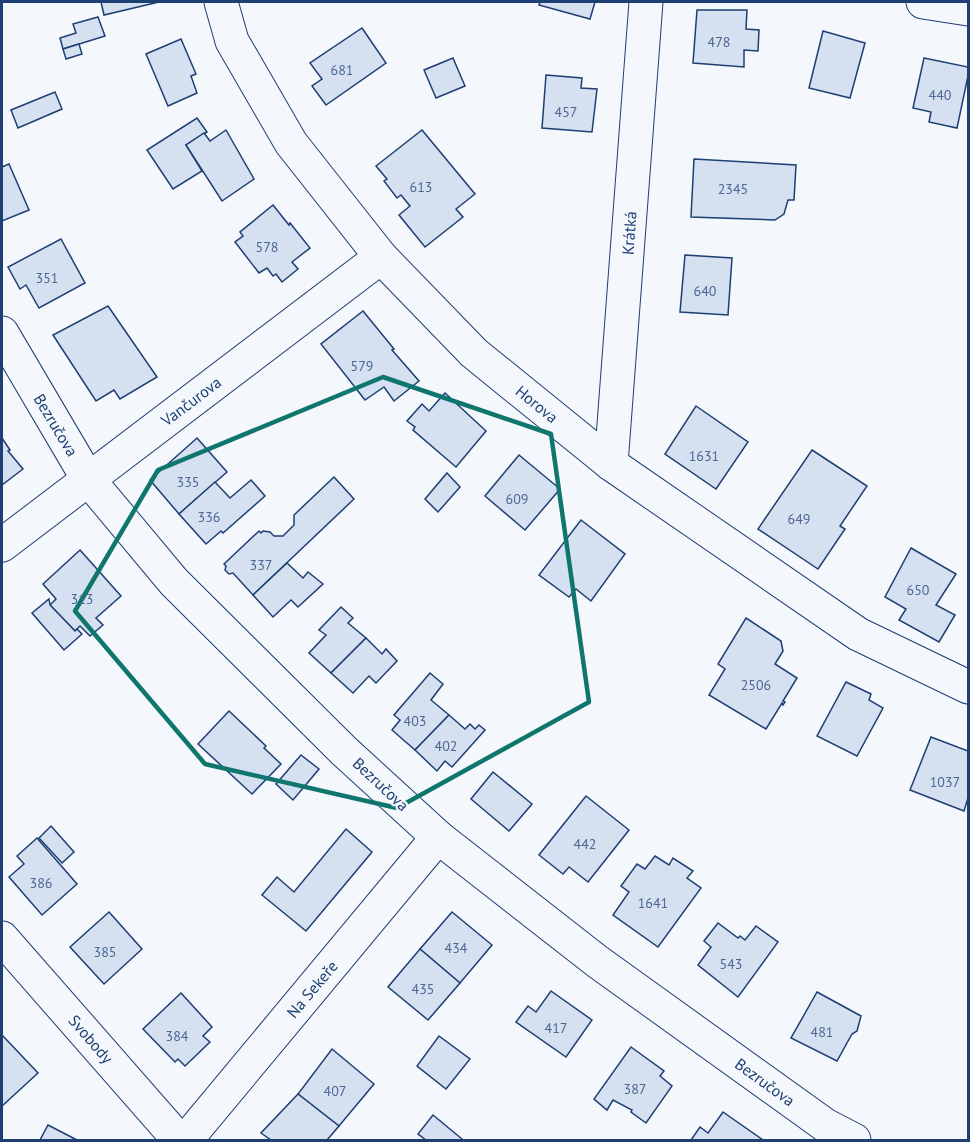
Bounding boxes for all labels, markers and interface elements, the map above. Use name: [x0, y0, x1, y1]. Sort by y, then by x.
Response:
house number: 478: [708, 33, 730, 51]
house number: 681: [331, 61, 353, 79]
house number: 440: [929, 86, 952, 104]
house number: 457: [555, 103, 577, 121]
house number: 613: [410, 178, 432, 196]
house number: 2345: [718, 180, 748, 198]
street label: Krátká: [617, 210, 641, 256]
house number: 578: [256, 238, 278, 256]
house number: 351: [36, 269, 58, 287]
house number: 640: [694, 282, 717, 300]
house number: 579: [351, 357, 373, 375]
street label: Vančurova: [156, 372, 225, 431]
street label: Horova: [512, 381, 562, 427]
street label: Bezručova: [30, 390, 82, 460]
house number: 1631: [689, 447, 719, 465]
house number: 335: [177, 473, 199, 491]
house number: 609: [506, 490, 528, 508]
house number: 336: [198, 508, 220, 526]
house number: 649: [788, 510, 810, 528]
house number: 337: [250, 556, 272, 574]
house number: 650: [907, 581, 930, 599]
house number: 313: [71, 590, 93, 608]
house number: 2506: [741, 676, 771, 694]
house number: 403: [404, 712, 426, 730]
house number: 402: [435, 737, 457, 755]
street label: Bezručova: [349, 753, 413, 815]
house number: 1037: [930, 773, 960, 791]
house number: 442: [574, 835, 596, 853]
house number: 386: [30, 874, 52, 892]
house number: 1641: [638, 894, 668, 912]
house number: 434: [445, 939, 468, 957]
house number: 385: [94, 943, 116, 961]
house number: 543: [720, 955, 742, 973]
street label: Na Sekeře: [282, 956, 342, 1022]
house number: 435: [412, 980, 434, 998]
street label: Svobody: [64, 1011, 118, 1068]
house number: 417: [545, 1019, 567, 1037]
house number: 481: [811, 1023, 833, 1041]
house number: 384: [166, 1027, 189, 1045]
street label: Bezručova: [731, 1054, 799, 1110]
house number: 387: [624, 1080, 646, 1098]
house number: 407: [324, 1082, 346, 1100]

